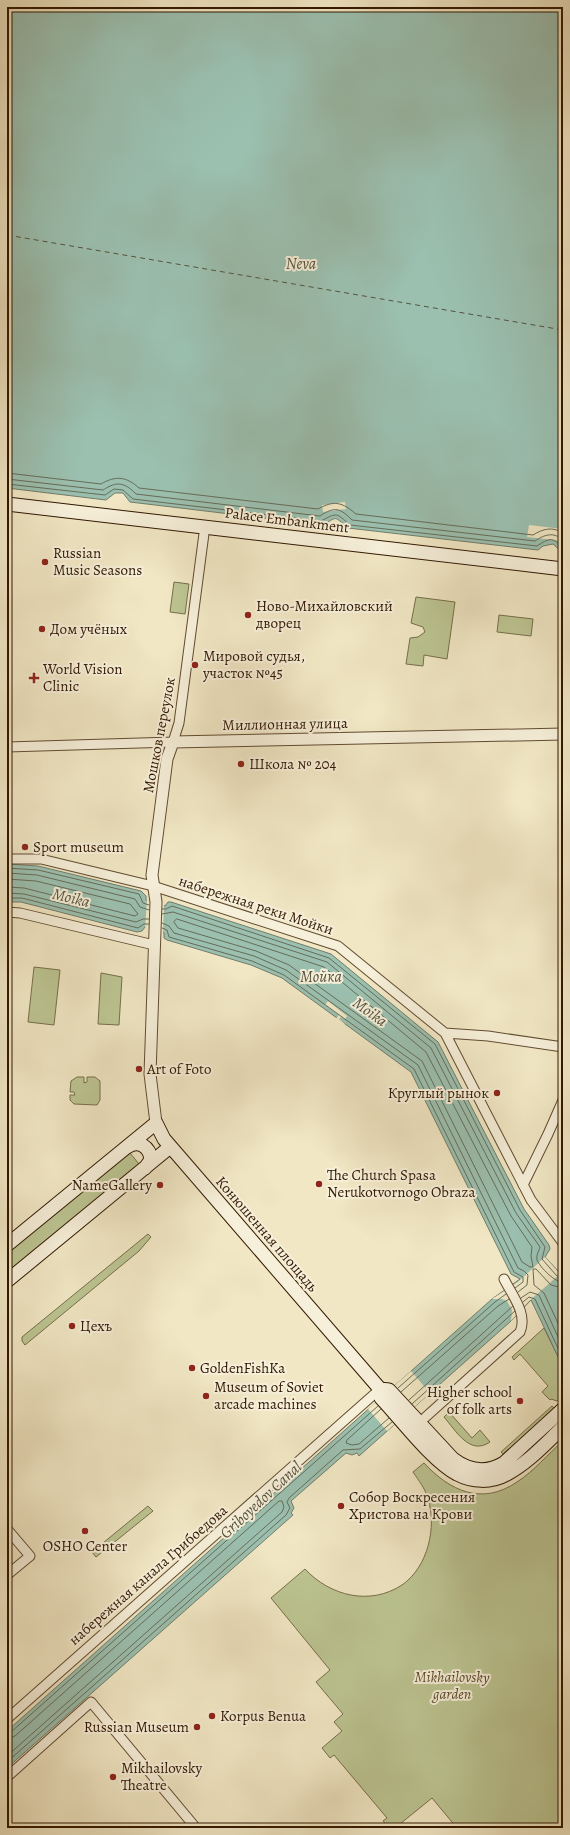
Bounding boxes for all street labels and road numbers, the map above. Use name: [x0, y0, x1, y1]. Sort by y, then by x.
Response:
street label: Palace Embankment: [224, 502, 350, 538]
street label: Мошков переулок: [138, 675, 180, 794]
street label: Миллионная улица: [222, 713, 348, 735]
street label: набережная реки Мойки: [176, 871, 336, 940]
street label: Конюшенная площадь: [211, 1172, 323, 1296]
street label: набережная канала Грибоедова: [64, 1500, 232, 1649]

